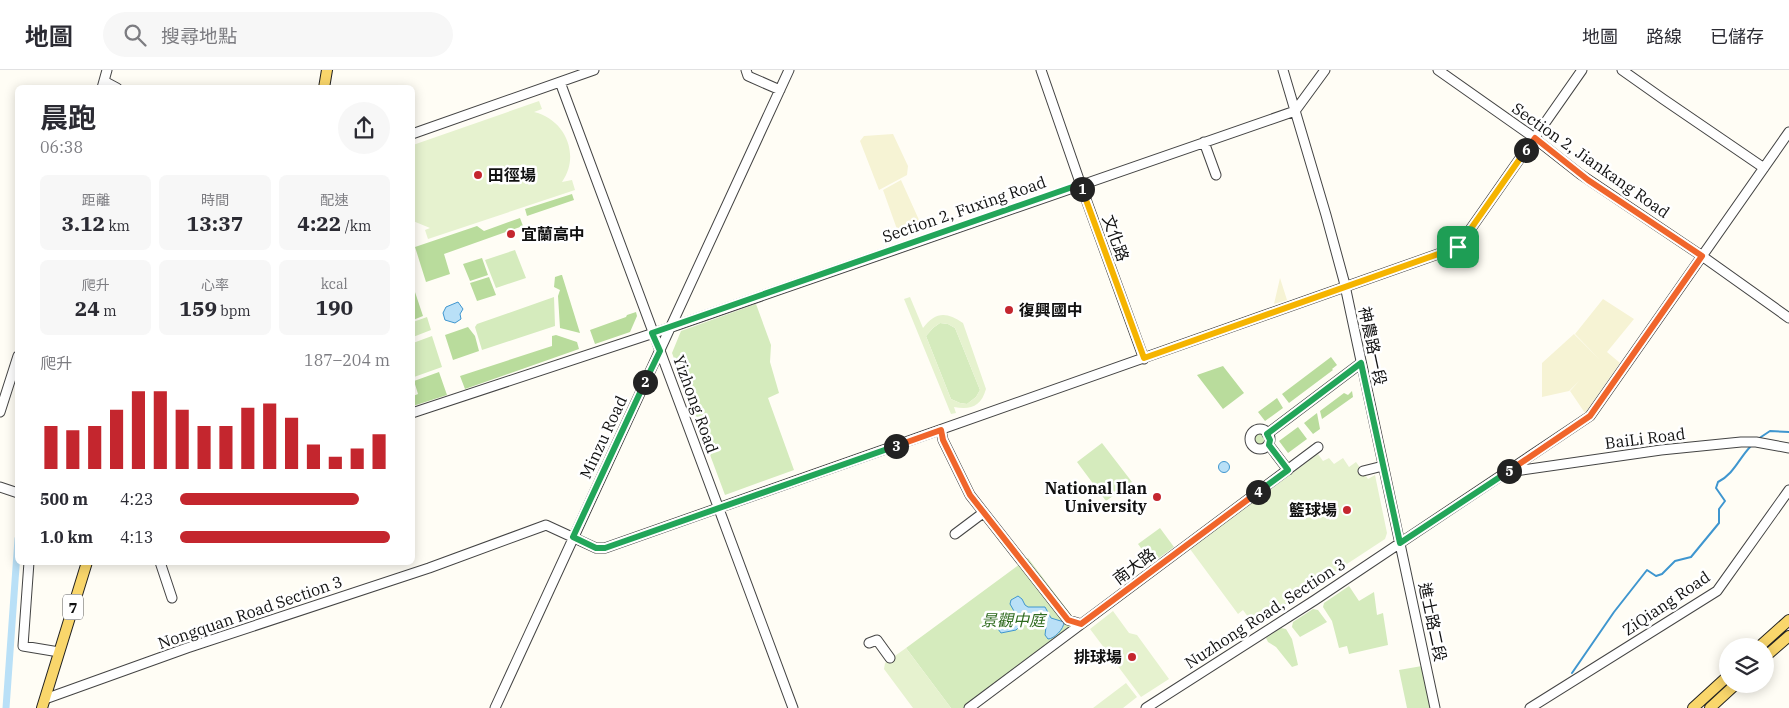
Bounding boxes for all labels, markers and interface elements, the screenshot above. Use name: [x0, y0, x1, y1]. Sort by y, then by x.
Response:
search box: [103, 12, 453, 57]
text: 地圖: [25, 20, 73, 52]
icon: search: [121, 21, 149, 49]
text: 搜尋地點: [161, 24, 237, 48]
text: 地圖: [1582, 25, 1618, 48]
text: 路線: [1646, 25, 1682, 48]
text: 已儲存: [1710, 25, 1764, 48]
street label: Section 2, Jiankang Road: [1508, 98, 1674, 222]
text: 晨跑: [40, 99, 96, 136]
button: share: [338, 102, 390, 154]
text: 06:38: [40, 137, 83, 157]
pin: 6: [1514, 138, 1538, 162]
text: 6: [1522, 141, 1531, 159]
place label: 田徑場: [488, 165, 536, 185]
marker: 田徑場: [472, 169, 484, 181]
street label: Section 2, Fuxing Road: [880, 171, 1049, 246]
pin: 1: [1070, 176, 1094, 202]
text: 1: [1078, 180, 1087, 198]
text: 距離: [82, 191, 110, 209]
text: 時間: [201, 191, 229, 209]
text: 配速: [320, 191, 348, 209]
text: 3.12: [61, 209, 105, 237]
text: 13:37: [187, 209, 243, 237]
text: 4:22: [297, 209, 341, 237]
street label: 文化路: [1098, 212, 1134, 264]
text: km: [105, 217, 130, 235]
text: /km: [341, 217, 371, 235]
place label: 宜蘭高中: [521, 224, 585, 244]
pin: [1437, 226, 1479, 268]
marker: 宜蘭高中: [505, 228, 517, 240]
icon: arrive: [1444, 233, 1472, 261]
text: kcal: [321, 275, 348, 293]
text: 爬升: [82, 276, 110, 294]
text: 心率: [201, 276, 229, 294]
text: 190: [315, 293, 353, 321]
text: 24: [75, 294, 100, 322]
text: 159: [179, 294, 217, 322]
place label: 復興國中: [1019, 300, 1083, 320]
text: m: [100, 302, 117, 320]
text: bpm: [217, 302, 251, 320]
marker: 復興國中: [1003, 304, 1015, 316]
street label: 神農路一段: [1355, 305, 1391, 387]
text: 187–204 m: [304, 350, 390, 370]
street label: Yizhong Road: [669, 352, 723, 456]
text: 爬升: [40, 353, 72, 373]
pin: 2: [632, 370, 658, 394]
text: 2: [641, 373, 650, 391]
street label: Minzu Road: [575, 392, 631, 482]
street label: BaiLi Road: [1604, 423, 1687, 453]
pin: 3: [884, 434, 908, 458]
text: 3: [892, 437, 901, 455]
pin: 5: [1496, 458, 1522, 484]
text: 5: [1505, 462, 1514, 480]
place label: National Ilan University: [1045, 478, 1148, 516]
pin: 4: [1246, 480, 1270, 504]
text: 4: [1254, 483, 1263, 501]
text: 500 m: [40, 489, 88, 509]
text: 4:23: [120, 489, 153, 509]
marker: National Ilan University: [1151, 491, 1163, 503]
place label: 籃球場: [1289, 500, 1337, 520]
marker: 籃球場: [1341, 504, 1353, 516]
text: 1.0 km: [40, 527, 93, 547]
text: 4:13: [120, 527, 153, 547]
street label: 南大路: [1109, 544, 1159, 588]
street label: Nuzhong Road, Section 3: [1181, 553, 1349, 673]
street label: ZiQiang Road: [1618, 566, 1714, 640]
street label: Nongquan Road Section 3: [155, 571, 345, 653]
street label: 進士路二段: [1415, 581, 1451, 663]
road number: 7: [63, 594, 83, 620]
park label: 景觀中庭: [981, 610, 1048, 630]
map controls: [1719, 638, 1774, 693]
button: layers: [1719, 638, 1774, 693]
place label: 排球場: [1074, 647, 1122, 667]
marker: 排球場: [1126, 651, 1138, 663]

